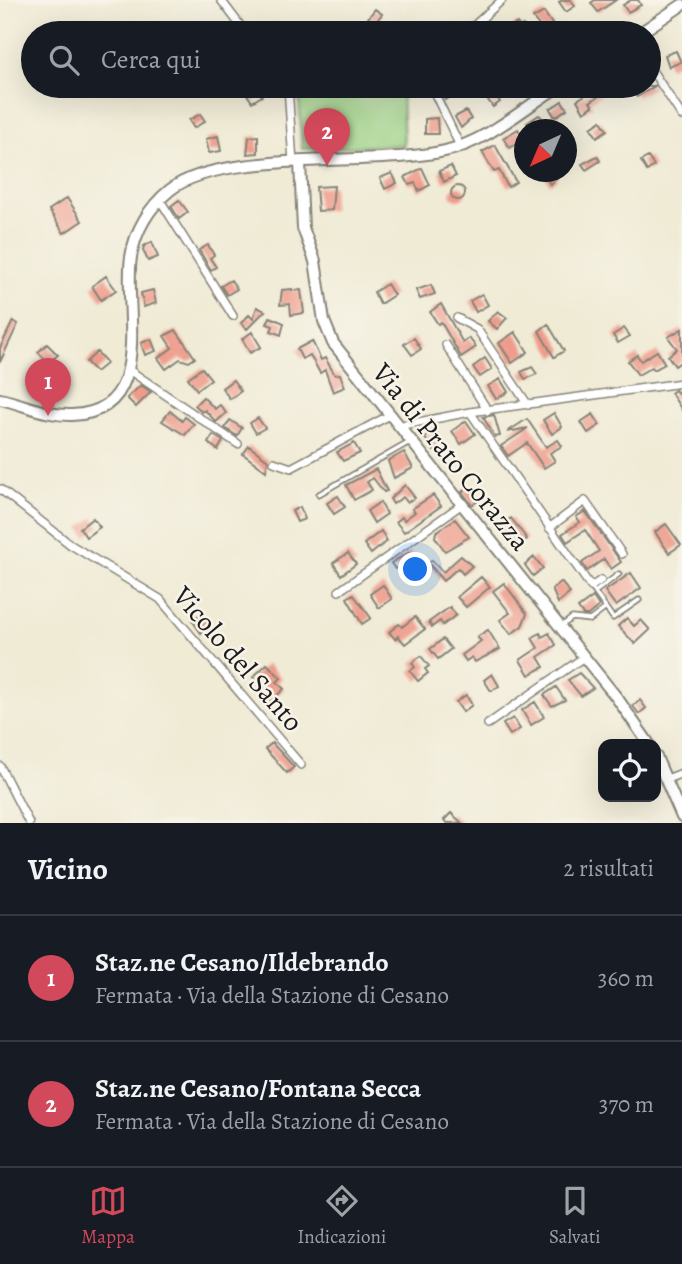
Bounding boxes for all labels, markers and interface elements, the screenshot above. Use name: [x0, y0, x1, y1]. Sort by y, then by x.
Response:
search box: [21, 21, 661, 98]
icon: search: [45, 41, 83, 79]
text: Cerca qui: [101, 42, 201, 77]
pin: 2: [304, 108, 350, 166]
north arrow: [514, 119, 577, 182]
street label: Via di Prato Corazza: [363, 354, 539, 559]
pin: 1: [25, 358, 71, 416]
your location: [398, 552, 432, 586]
street label: Vicolo del Santo: [164, 577, 312, 740]
map controls: [598, 739, 661, 802]
button: locate: [598, 739, 661, 802]
text: Vicino: [28, 849, 108, 889]
text: 2 risultati: [564, 853, 654, 884]
text: Staz.ne Cesano/Ildebrando: [95, 945, 389, 980]
text: 1: [47, 963, 55, 994]
text: 360 m: [598, 963, 654, 994]
text: Fermata · Via della Stazione di Cesano: [95, 980, 449, 1011]
text: Staz.ne Cesano/Fontana Secca: [95, 1071, 421, 1106]
text: 2: [45, 1089, 57, 1120]
text: 370 m: [599, 1089, 654, 1120]
text: Fermata · Via della Stazione di Cesano: [95, 1106, 449, 1137]
tab: Mappa: [81, 1182, 135, 1250]
tab: Indicazioni: [298, 1182, 386, 1250]
tab: Salvati: [549, 1182, 601, 1250]

